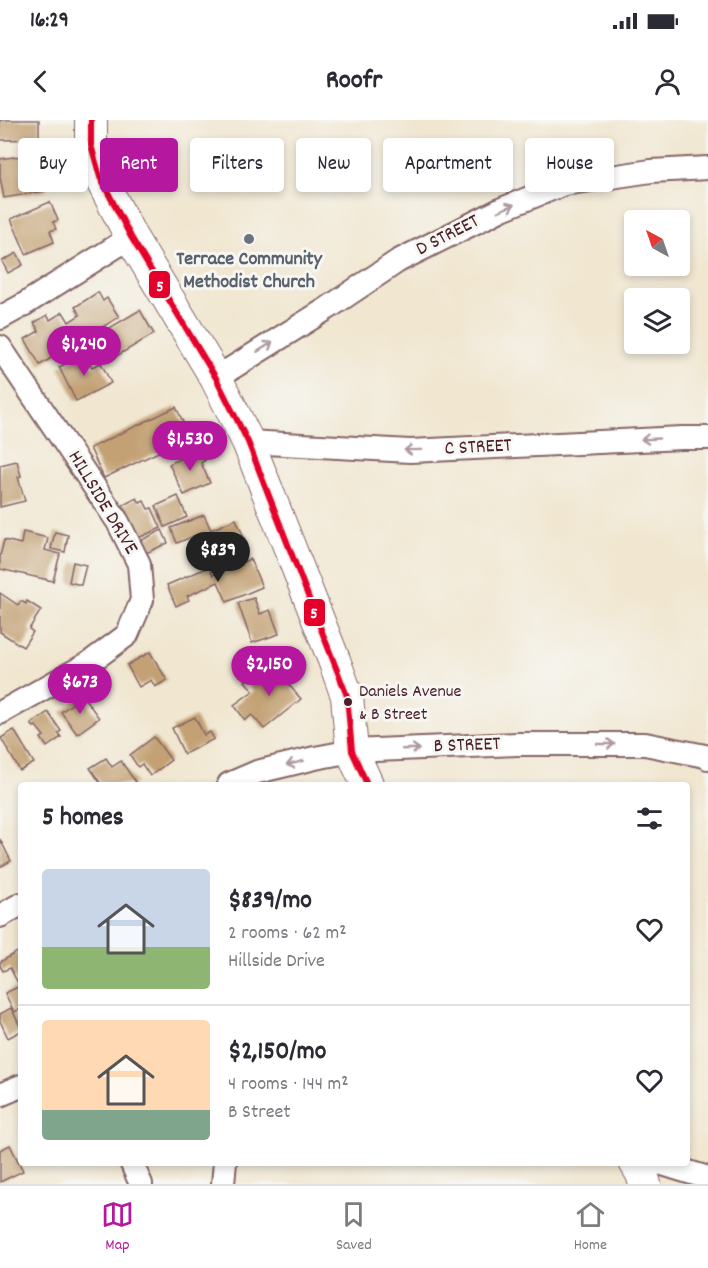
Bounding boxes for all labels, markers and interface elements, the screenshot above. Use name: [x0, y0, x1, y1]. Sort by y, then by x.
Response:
text: 16:29: [30, 6, 69, 37]
text: Roofr: [326, 62, 382, 101]
icon: back: [24, 65, 57, 98]
icon: person: [651, 65, 684, 98]
chip: Buy: [18, 138, 88, 192]
chip: Rent: [100, 138, 178, 192]
chip: Filters: [190, 138, 284, 192]
chip: New: [296, 138, 371, 192]
chip: Apartment: [383, 138, 513, 192]
chip: House: [525, 138, 614, 192]
one-way arrow: [497, 201, 515, 212]
street label: D STREET: [412, 208, 484, 264]
north arrow: [624, 210, 690, 276]
map controls: [624, 210, 690, 354]
marker: Terrace Community Methodist Church: [242, 232, 256, 246]
place label: Terrace Community Methodist Church: [176, 246, 323, 297]
line badge: 5: [148, 270, 171, 299]
text: 5: [156, 276, 164, 299]
button: layers: [624, 288, 690, 354]
pin: $1,240: [35, 326, 133, 377]
text: $1,240: [61, 331, 107, 359]
one-way arrow: [256, 341, 273, 353]
pin: $1,530: [141, 421, 239, 472]
text: $1,530: [166, 426, 214, 454]
street label: C STREET: [444, 432, 512, 464]
one-way arrow: [640, 434, 660, 445]
one-way arrow: [403, 444, 423, 456]
street label: HILLSIDE DRIVE: [60, 446, 144, 560]
pin: $839: [182, 532, 254, 583]
text: $839: [200, 537, 236, 565]
line badge: 5: [303, 598, 326, 627]
text: 5: [310, 603, 318, 626]
pin: $2,150: [220, 646, 318, 697]
text: $2,150: [245, 651, 293, 679]
pin: $673: [44, 664, 116, 715]
text: $673: [62, 669, 98, 697]
place label: Daniels Avenue & B Street: [359, 680, 462, 728]
marker: Daniels Avenue & B Street: [342, 696, 354, 708]
street label: B STREET: [433, 731, 501, 761]
one-way arrow: [595, 738, 615, 750]
one-way arrow: [400, 743, 420, 754]
one-way arrow: [286, 758, 305, 769]
text: 5 homes: [42, 800, 124, 837]
icon: filters: [633, 802, 666, 835]
text: $839/mo: [228, 883, 312, 920]
icon: home: [90, 893, 162, 965]
icon: heart: [633, 913, 666, 946]
text: 2 rooms · 62 m²: [228, 920, 347, 948]
text: Hillside Drive: [228, 948, 325, 976]
text: $2,150/mo: [228, 1034, 326, 1071]
icon: home: [90, 1044, 162, 1116]
icon: heart: [633, 1064, 666, 1097]
text: 4 rooms · 144 m²: [228, 1071, 349, 1099]
text: B Street: [228, 1099, 291, 1127]
tab: Map: [101, 1198, 134, 1257]
tab: Saved: [336, 1198, 372, 1257]
tab: Home: [574, 1198, 607, 1257]

